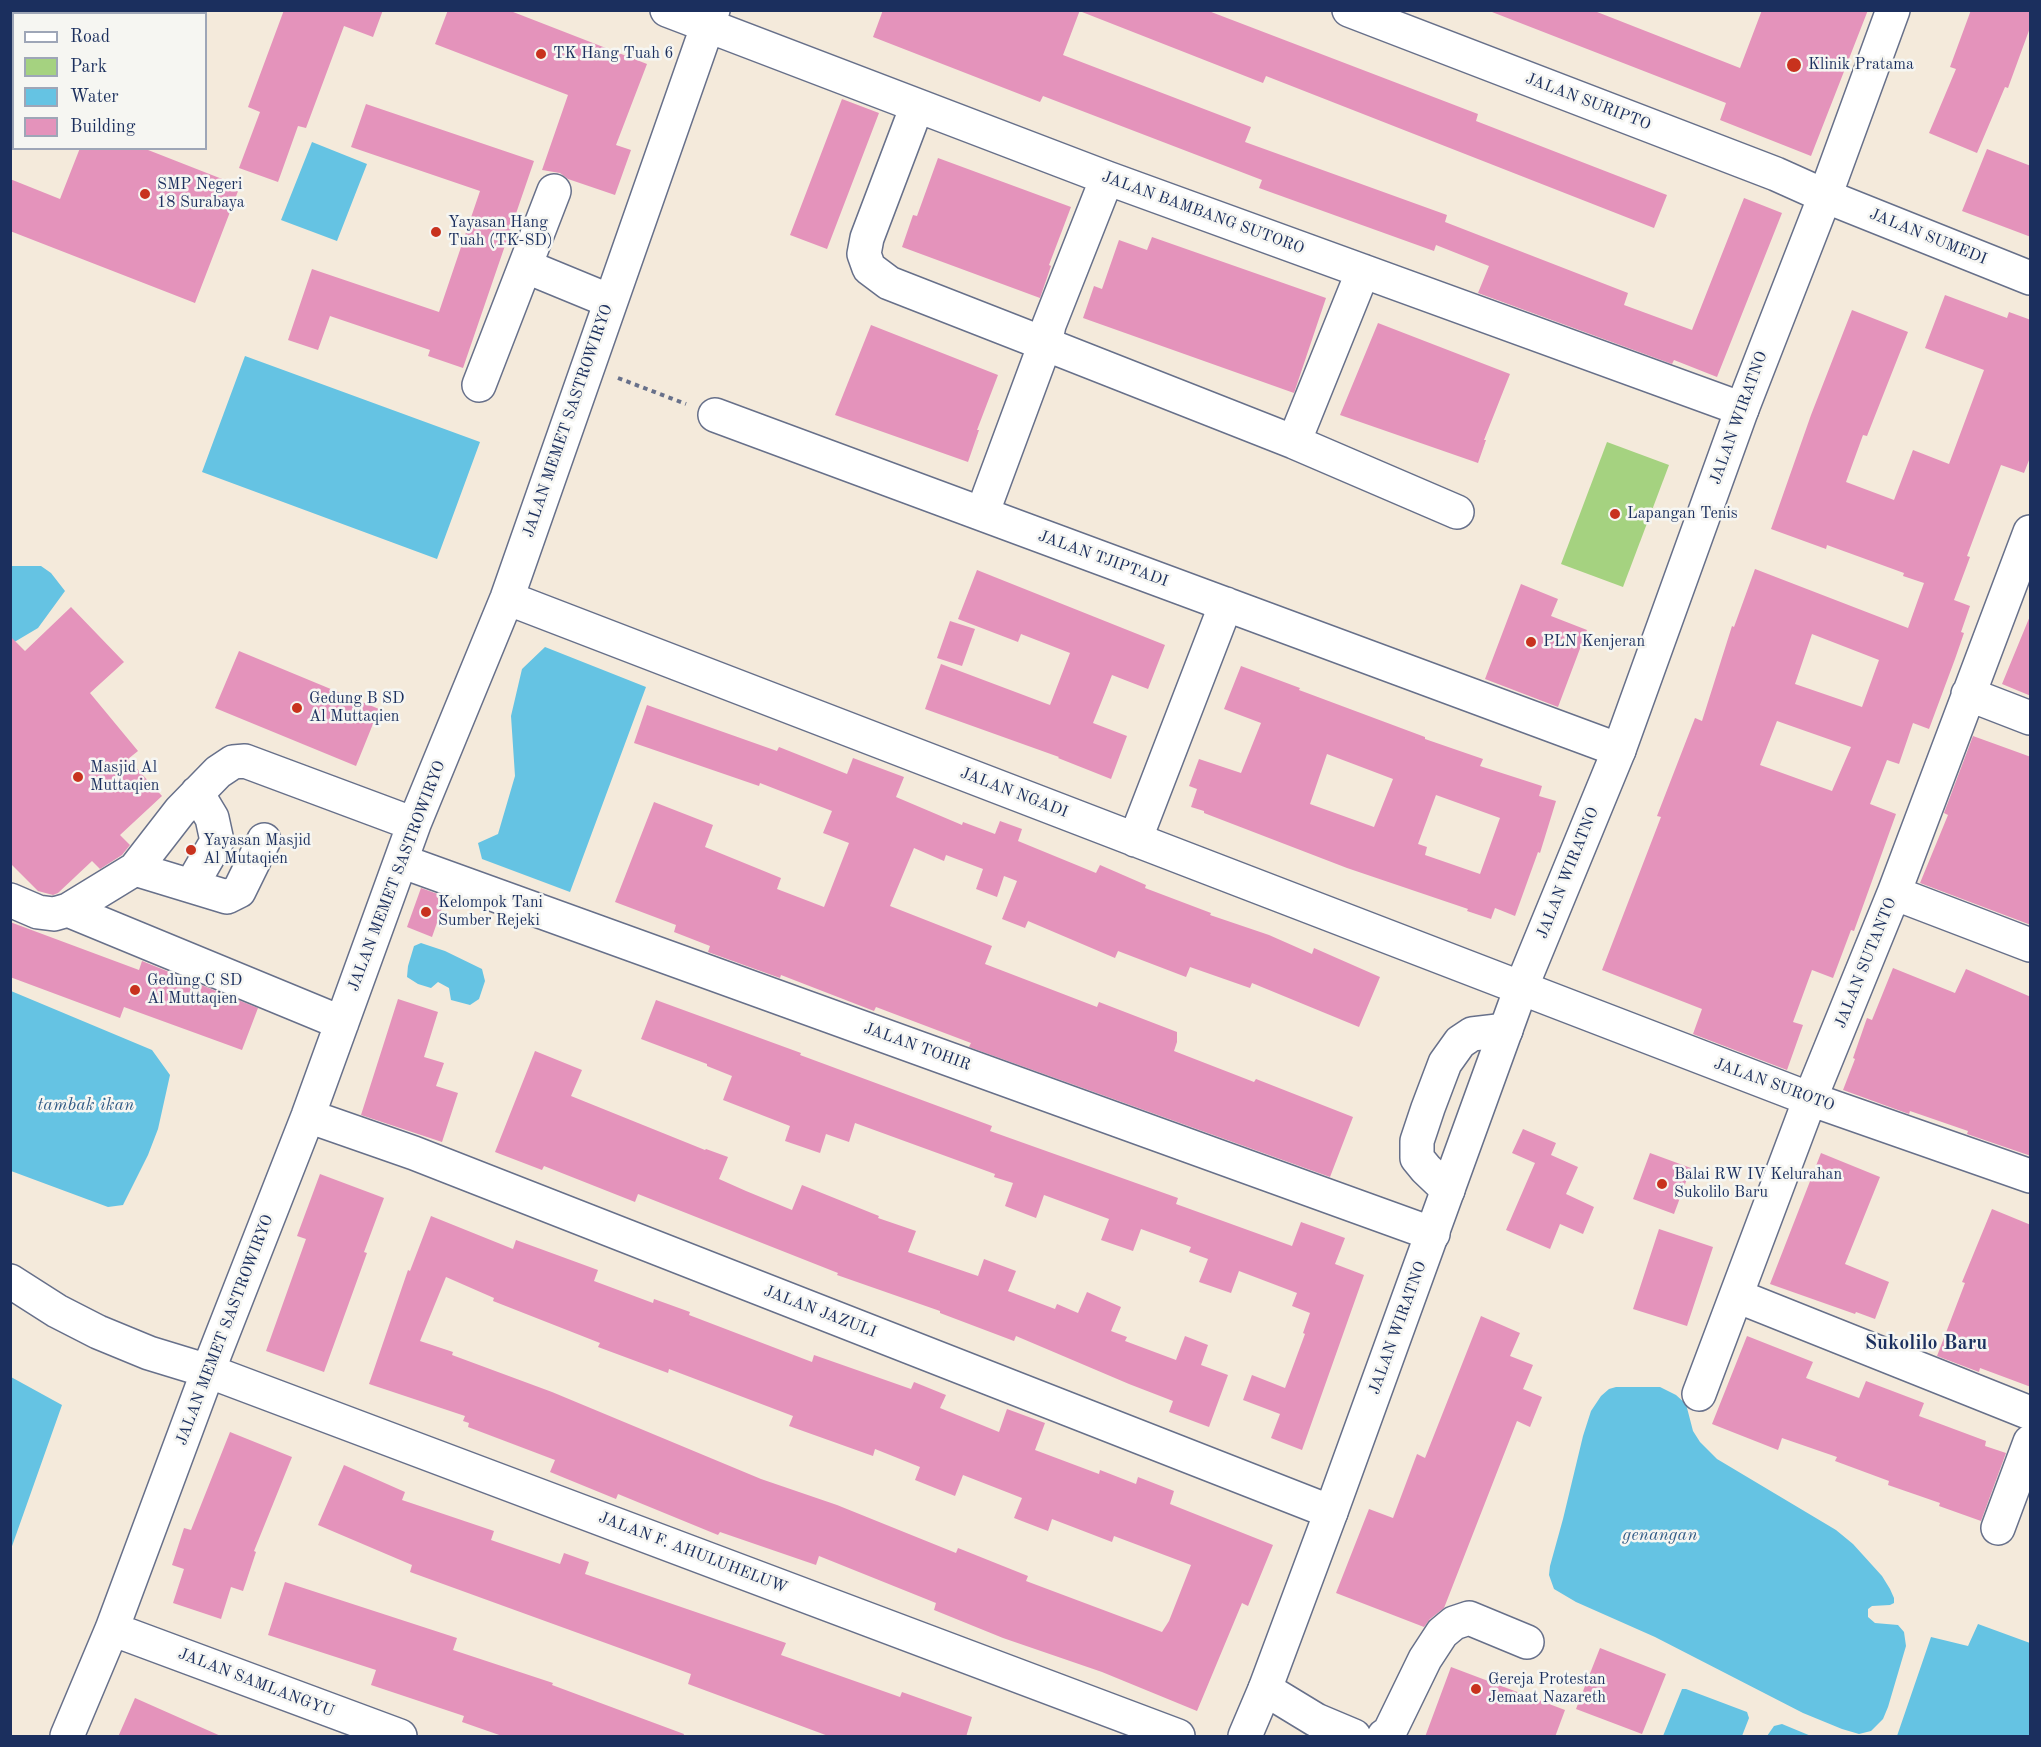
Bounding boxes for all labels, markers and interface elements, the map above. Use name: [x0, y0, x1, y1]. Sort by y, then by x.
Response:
legend: [12, 12, 207, 150]
text: Road: [70, 28, 110, 46]
place label: TK Hang Tuah 6: [553, 44, 674, 64]
marker: TK Hang Tuah 6: [534, 47, 548, 61]
place label: Klinik Pratama: [1808, 55, 1914, 75]
marker: Klinik Pratama: [1785, 56, 1803, 74]
text: Park: [70, 58, 107, 76]
street label: JALAN SURIPTO: [1523, 69, 1653, 135]
text: Water: [70, 88, 119, 106]
text: Building: [70, 118, 135, 136]
street label: JALAN BAMBANG SUTORO: [1099, 167, 1307, 259]
place label: SMP Negeri 18 Surabaya: [157, 175, 245, 213]
marker: SMP Negeri 18 Surabaya: [138, 187, 152, 201]
street label: JALAN SUMEDI: [1867, 205, 1989, 269]
place label: Yayasan Hang Tuah (TK-SD): [448, 213, 553, 251]
marker: Yayasan Hang Tuah (TK-SD): [429, 225, 443, 239]
street label: JALAN MEMET SASTROWIRYO: [519, 302, 617, 540]
street label: JALAN WIRATNO: [1706, 349, 1772, 487]
place label: Lapangan Tenis: [1627, 504, 1738, 524]
marker: Lapangan Tenis: [1608, 507, 1622, 521]
street label: JALAN TJIPTADI: [1035, 527, 1171, 591]
place label: PLN Kenjeran: [1543, 632, 1645, 652]
marker: PLN Kenjeran: [1524, 635, 1538, 649]
place label: Gedung B SD Al Muttaqien: [309, 689, 404, 727]
marker: Gedung B SD Al Muttaqien: [290, 701, 304, 715]
place label: Masjid Al Muttaqien: [90, 758, 159, 796]
street label: JALAN MEMET SASTROWIRYO: [344, 758, 450, 994]
street label: JALAN NGADI: [957, 764, 1071, 822]
marker: Masjid Al Muttaqien: [71, 770, 85, 784]
street label: JALAN WIRATNO: [1533, 804, 1603, 942]
place label: Yayasan Masjid Al Mutaqien: [203, 831, 311, 869]
marker: Yayasan Masjid Al Mutaqien: [184, 843, 198, 857]
place label: Kelompok Tani Sumber Rejeki: [438, 893, 543, 931]
street label: JALAN SUTANTO: [1831, 895, 1901, 1031]
marker: Kelompok Tani Sumber Rejeki: [419, 905, 433, 919]
place label: Gedung C SD Al Muttaqien: [147, 971, 242, 1009]
marker: Gedung C SD Al Muttaqien: [128, 983, 142, 997]
street label: JALAN TOHIR: [861, 1019, 973, 1075]
street label: JALAN SUROTO: [1711, 1054, 1837, 1116]
water label: tambak ikan: [38, 1094, 134, 1116]
place label: Balai RW IV Kelurahan Sukolilo Baru: [1674, 1165, 1842, 1203]
marker: Balai RW IV Kelurahan Sukolilo Baru: [1655, 1177, 1669, 1191]
street label: JALAN MEMET SASTROWIRYO: [172, 1212, 278, 1448]
street label: JALAN WIRATNO: [1365, 1259, 1431, 1397]
street label: JALAN JAZULI: [761, 1282, 879, 1342]
district label: Sukolilo Baru: [1865, 1332, 1987, 1356]
street label: JALAN F. AHULUHELUW: [596, 1508, 790, 1598]
water label: genangan: [1623, 1524, 1697, 1546]
street label: JALAN SAMLANGYU: [175, 1644, 337, 1722]
place label: Gereja Protestan Jemaat Nazareth: [1488, 1670, 1606, 1708]
marker: Gereja Protestan Jemaat Nazareth: [1469, 1682, 1483, 1696]

